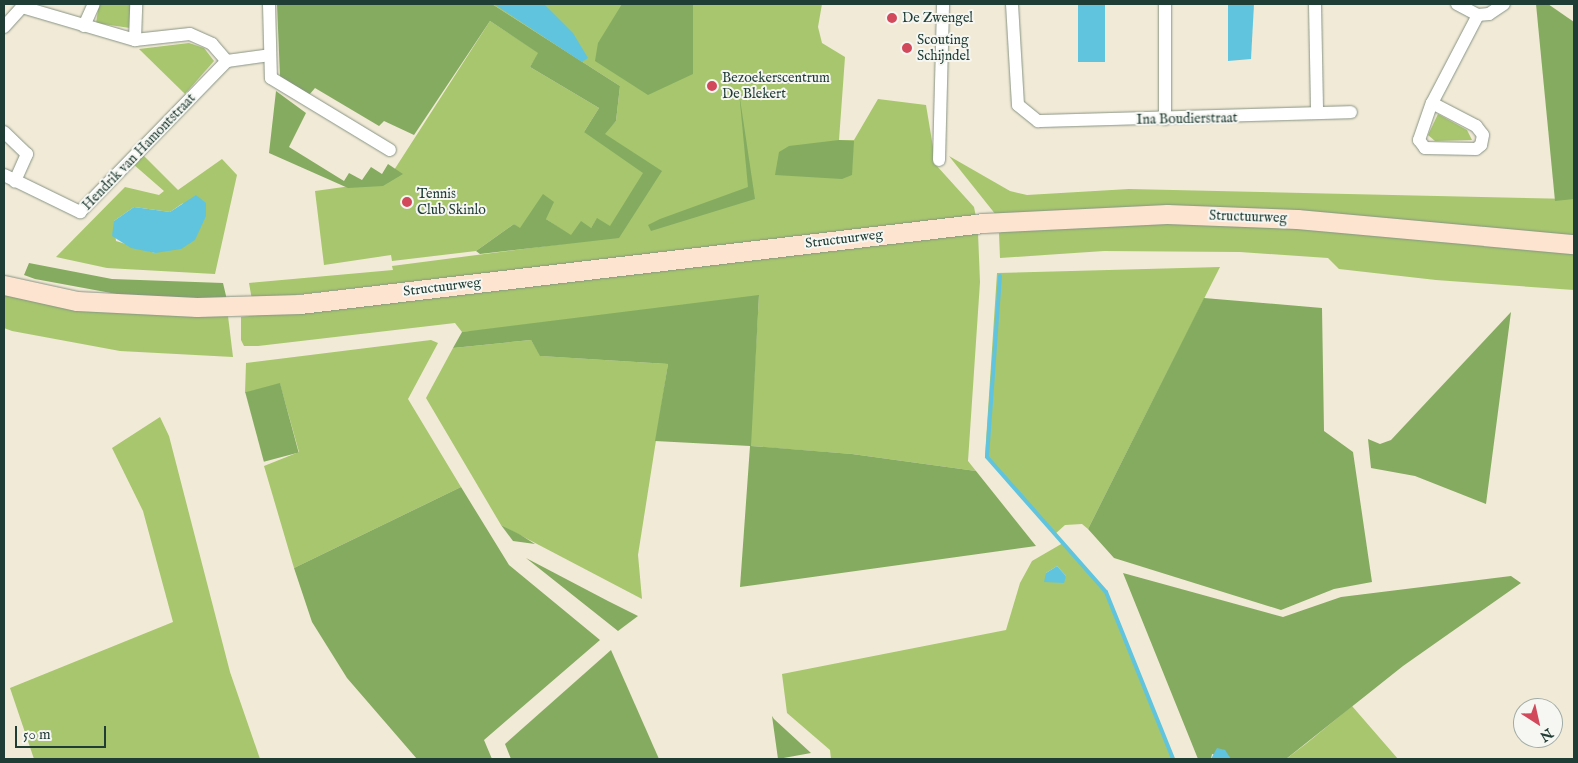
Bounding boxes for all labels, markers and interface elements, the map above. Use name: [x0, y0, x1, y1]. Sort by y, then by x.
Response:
place label: De Zwengel: [902, 10, 973, 26]
marker: De Zwengel: [886, 12, 898, 24]
place label: Scouting Schijndel: [917, 32, 970, 64]
marker: Scouting Schijndel: [901, 42, 913, 54]
place label: Bezoekerscentrum De Blekert: [722, 70, 830, 102]
marker: Bezoekerscentrum De Blekert: [706, 80, 718, 92]
street label: Hendrik van Hamontstraat: [79, 90, 199, 214]
street label: Ina Boudierstraat: [1136, 110, 1238, 128]
place label: Tennis Club Skinlo: [417, 186, 486, 218]
marker: Tennis Club Skinlo: [401, 196, 413, 208]
street label: Structuurweg: [1209, 207, 1287, 227]
street label: Structuurweg: [804, 226, 884, 252]
street label: Structuurweg: [402, 274, 482, 300]
north arrow: [1513, 698, 1563, 748]
scale bar: [18, 716, 109, 748]
text: N: [1536, 724, 1556, 745]
text: 50 m: [23, 725, 51, 744]

